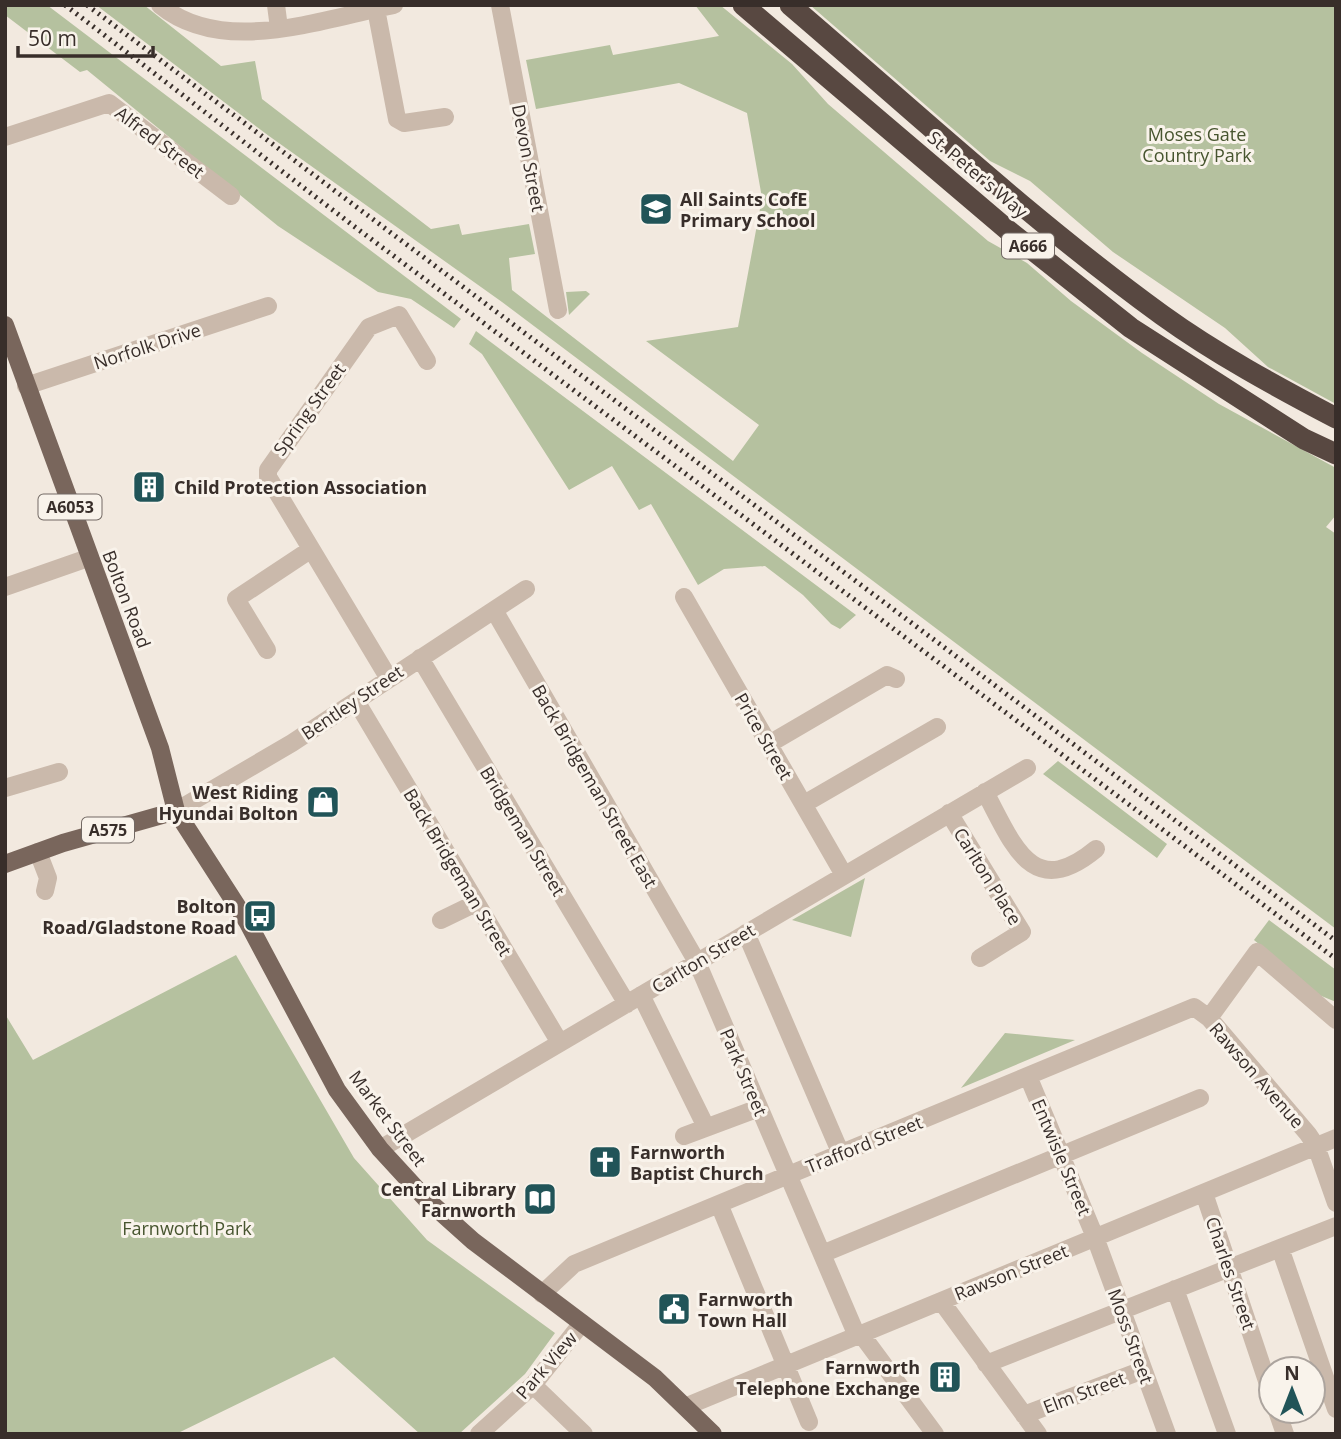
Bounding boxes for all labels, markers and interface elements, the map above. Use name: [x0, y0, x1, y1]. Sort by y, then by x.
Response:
scale bar: [18, 14, 152, 58]
text: 50 m: [28, 24, 77, 52]
street label: Alfred Street: [111, 101, 209, 183]
street label: Devon Street: [507, 102, 551, 214]
park label: Moses Gate Country Park: [1142, 122, 1252, 167]
street label: St. Peter's Way: [923, 125, 1034, 223]
place label: All Saints CofE Primary School: [680, 187, 815, 232]
school or university icon: All Saints CofE Primary School: [637, 190, 675, 228]
road number: A666: [1002, 234, 1054, 258]
street label: Norfolk Drive: [90, 317, 204, 375]
street label: Spring Street: [267, 358, 351, 460]
building icon: Child Protection Association: [130, 468, 168, 506]
place label: Child Protection Association: [174, 475, 427, 499]
road number: A6053: [38, 494, 102, 520]
street label: Bolton Road: [97, 547, 157, 651]
street label: Bentley Street: [296, 659, 408, 745]
street label: Back Bridgeman Street East: [527, 680, 663, 892]
street label: Price Street: [730, 688, 798, 784]
street label: Bridgeman Street: [475, 762, 571, 900]
place label: West Riding Hyundai Bolton: [158, 780, 298, 825]
shop icon: West Riding Hyundai Bolton: [304, 783, 342, 821]
street label: Back Bridgeman Street: [398, 784, 518, 960]
road number: A575: [82, 818, 134, 842]
street label: Carlton Place: [949, 823, 1027, 929]
place label: Bolton Road/Gladstone Road: [42, 894, 236, 939]
bus stop icon: Bolton Road/Gladstone Road: [241, 897, 279, 935]
street label: Carlton Street: [647, 918, 759, 998]
street label: Rawson Avenue: [1204, 1017, 1310, 1133]
street label: Park Street: [715, 1025, 773, 1119]
street label: Market Street: [344, 1065, 432, 1171]
street label: Entwisle Street: [1027, 1095, 1097, 1219]
street label: Trafford Street: [802, 1110, 926, 1178]
place label: Farnworth Baptist Church: [630, 1140, 764, 1185]
church icon: Farnworth Baptist Church: [586, 1143, 624, 1181]
place label: Central Library Farnworth: [381, 1177, 517, 1222]
library icon: Central Library Farnworth: [521, 1180, 559, 1218]
street label: Charles Street: [1200, 1213, 1262, 1333]
park label: Farnworth Park: [122, 1216, 252, 1240]
street label: Rawson Street: [951, 1238, 1071, 1306]
street label: Moss Street: [1103, 1285, 1159, 1387]
place label: Farnworth Town Hall: [698, 1287, 793, 1332]
public building icon: Farnworth Town Hall: [655, 1290, 693, 1328]
street label: Park View: [510, 1326, 582, 1404]
place label: Farnworth Telephone Exchange: [736, 1355, 920, 1400]
north arrow: [1257, 1355, 1327, 1425]
building icon: Farnworth Telephone Exchange: [926, 1358, 964, 1396]
text: N: [1284, 1360, 1300, 1386]
street label: Elm Street: [1039, 1365, 1129, 1419]

